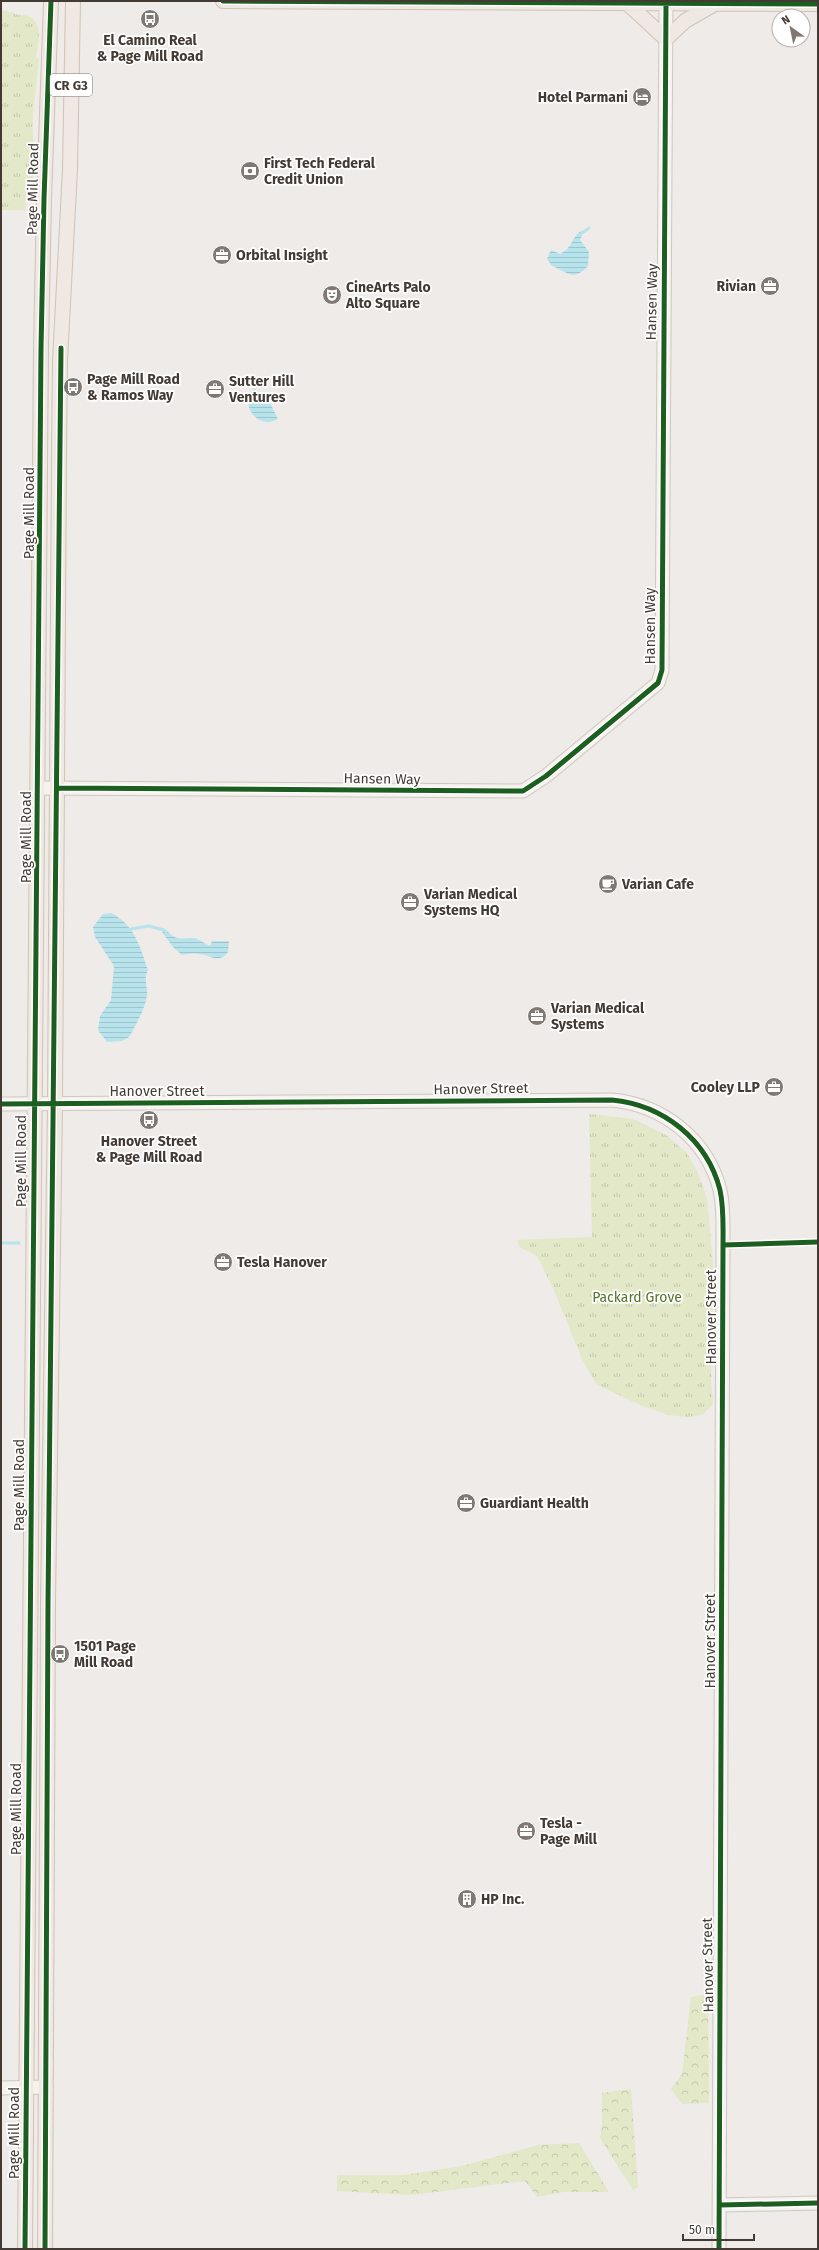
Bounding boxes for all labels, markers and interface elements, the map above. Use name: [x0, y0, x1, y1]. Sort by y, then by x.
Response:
bus stop icon: El Camino Real & Page Mill Road: [139, 8, 161, 30]
north arrow: [771, 8, 811, 48]
text: N: [779, 13, 792, 27]
place label: El Camino Real & Page Mill Road: [97, 32, 203, 65]
road number: CR G3: [50, 74, 92, 96]
hotel icon: Hotel Parmani: [631, 86, 653, 108]
place label: Hotel Parmani: [538, 89, 628, 106]
street label: Page Mill Road: [24, 143, 42, 235]
place label: First Tech Federal Credit Union: [264, 155, 376, 188]
bank icon: First Tech Federal Credit Union: [239, 160, 261, 182]
office icon: Orbital Insight: [211, 244, 233, 266]
place label: Orbital Insight: [236, 247, 329, 264]
street label: Hansen Way: [643, 263, 661, 341]
office icon: Rivian: [759, 275, 781, 297]
place label: Rivian: [717, 278, 756, 295]
place label: CineArts Palo Alto Square: [345, 279, 431, 312]
theatre icon: CineArts Palo Alto Square: [321, 284, 343, 306]
place label: Page Mill Road & Ramos Way: [87, 371, 180, 404]
place label: Sutter Hill Ventures: [228, 373, 295, 406]
bus stop icon: Page Mill Road & Ramos Way: [62, 376, 84, 398]
office icon: Sutter Hill Ventures: [204, 378, 226, 400]
street label: Page Mill Road: [21, 467, 38, 559]
street label: Hansen Way: [642, 587, 659, 664]
street label: Hansen Way: [343, 770, 421, 788]
street label: Page Mill Road: [18, 791, 35, 883]
cafe icon: Varian Cafe: [597, 873, 619, 895]
place label: Varian Cafe: [621, 876, 694, 893]
place label: Varian Medical Systems HQ: [423, 886, 518, 919]
office icon: Varian Medical Systems HQ: [399, 891, 421, 913]
place label: Varian Medical Systems: [550, 1000, 645, 1033]
office icon: Varian Medical Systems: [526, 1005, 548, 1027]
office icon: Cooley LLP: [763, 1076, 785, 1098]
place label: Cooley LLP: [691, 1079, 761, 1096]
street label: Hanover Street: [433, 1080, 530, 1098]
street label: Hanover Street: [109, 1083, 205, 1100]
bus stop icon: Hanover Street & Page Mill Road: [138, 1109, 160, 1131]
street label: Page Mill Road: [13, 1115, 30, 1207]
place label: Hanover Street & Page Mill Road: [96, 1133, 202, 1166]
office icon: Tesla Hanover: [212, 1251, 234, 1273]
place label: Tesla Hanover: [237, 1254, 327, 1271]
street label: Hanover Street: [703, 1269, 720, 1365]
park label: Packard Grove: [592, 1289, 682, 1306]
street label: Page Mill Road: [11, 1439, 28, 1531]
office icon: Guardiant Health: [455, 1492, 477, 1514]
place label: Guardiant Health: [480, 1495, 589, 1512]
street label: Hanover Street: [702, 1593, 719, 1689]
place label: 1501 Page Mill Road: [74, 1638, 136, 1671]
bus stop icon: 1501 Page Mill Road: [49, 1643, 71, 1665]
street label: Page Mill Road: [8, 1763, 25, 1855]
place label: Tesla - Page Mill: [540, 1815, 598, 1848]
office icon: Tesla - Page Mill: [515, 1820, 537, 1842]
building icon: HP Inc.: [456, 1888, 478, 1910]
place label: HP Inc.: [481, 1891, 524, 1908]
street label: Hanover Street: [699, 1916, 717, 2013]
street label: Page Mill Road: [6, 2087, 23, 2179]
scale bar: [683, 2216, 754, 2242]
text: 50 m: [689, 2223, 715, 2237]

